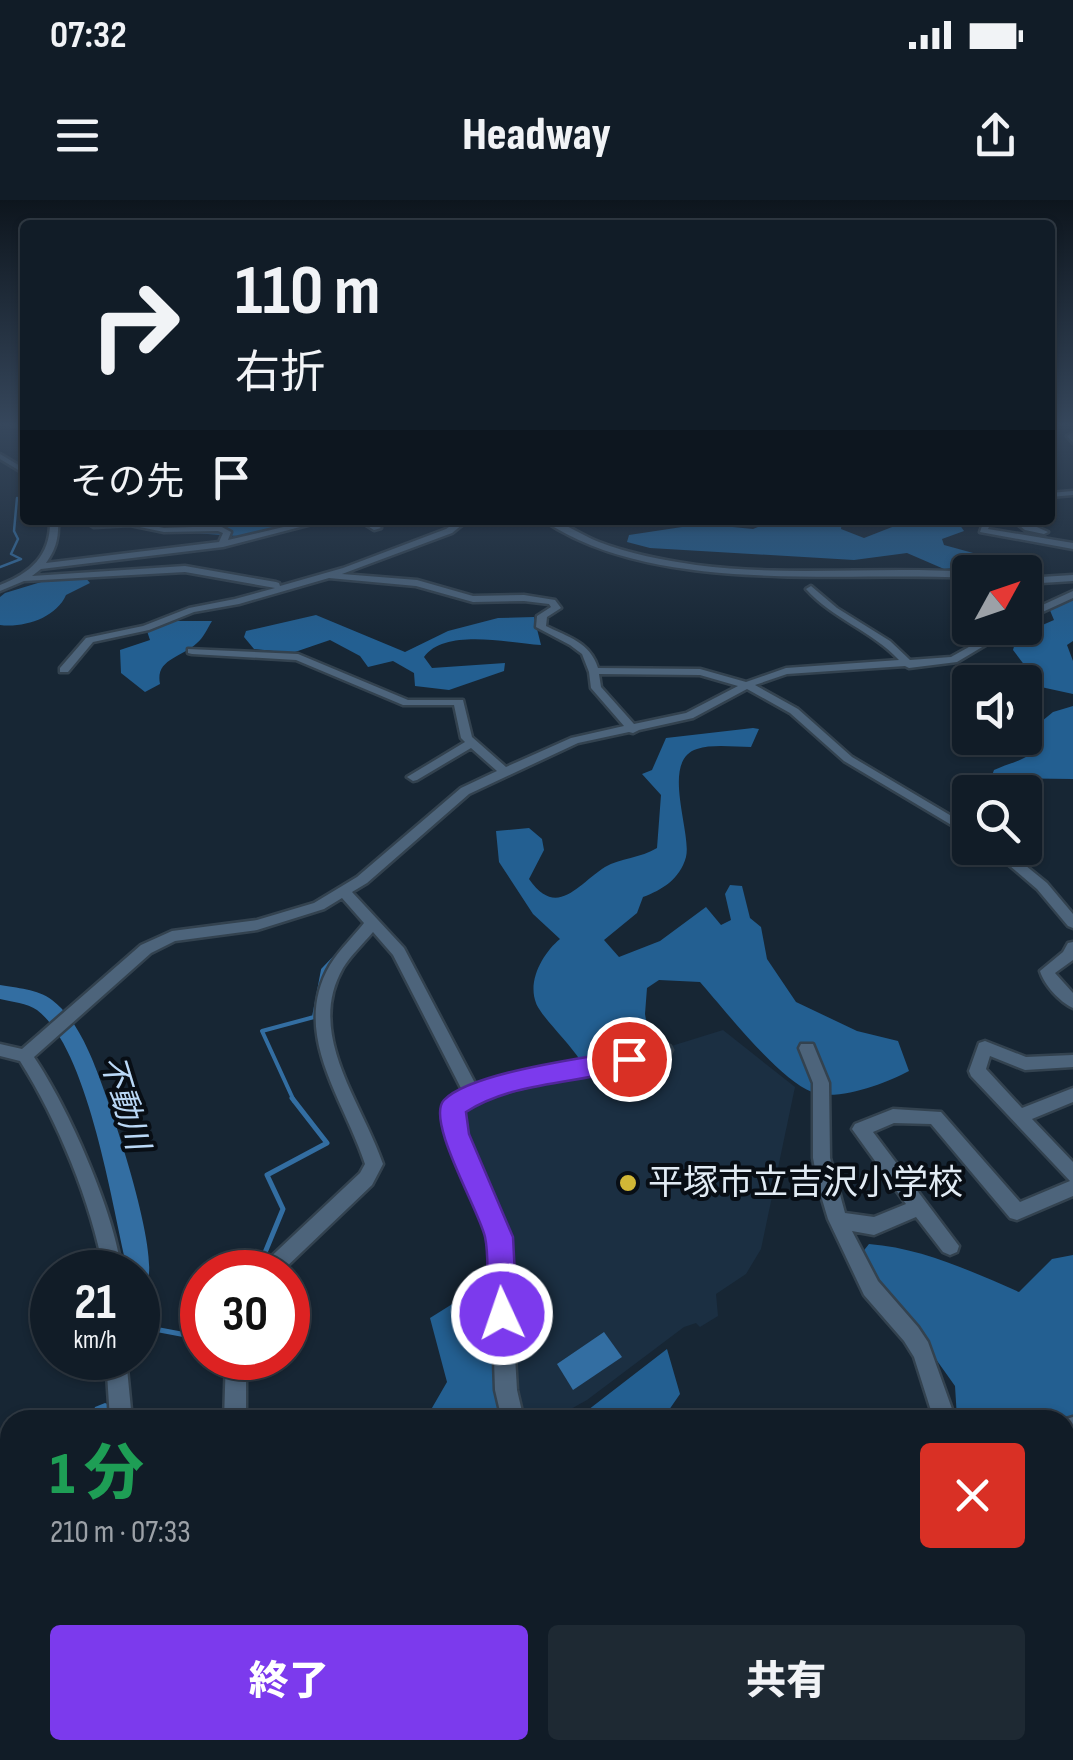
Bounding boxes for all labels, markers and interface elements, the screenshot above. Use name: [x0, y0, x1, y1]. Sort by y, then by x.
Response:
text: 07:32: [50, 13, 127, 58]
icon: menu: [50, 108, 105, 163]
text: Headway: [462, 108, 611, 163]
icon: share: [968, 108, 1023, 163]
text: 110 m: [235, 250, 381, 334]
icon: right: [70, 260, 200, 390]
text: 右折: [235, 346, 325, 401]
icon: arrive: [204, 450, 259, 505]
text: その先: [70, 460, 184, 505]
north arrow: [952, 555, 1042, 645]
map controls: [952, 555, 1042, 865]
button: sound: [952, 665, 1042, 755]
button: search: [952, 775, 1042, 865]
pin: [587, 1017, 672, 1102]
icon: arrive: [602, 1032, 657, 1087]
water label: 不動川: [91, 1051, 158, 1157]
place label: 平塚市立吉沢小学校: [648, 1162, 963, 1205]
marker: 平塚市立吉沢小学校: [617, 1172, 639, 1194]
speed limit sign: 30: [180, 1250, 310, 1380]
position arrow: [450, 1262, 554, 1366]
text: 21: [74, 1273, 116, 1333]
text: km/h: [73, 1325, 117, 1356]
text: 1 分: [50, 1439, 144, 1511]
button: close: [920, 1443, 1025, 1548]
text: 210 m · 07:33: [50, 1513, 191, 1552]
button: 終了: [50, 1625, 528, 1740]
button: 共有: [548, 1625, 1025, 1740]

